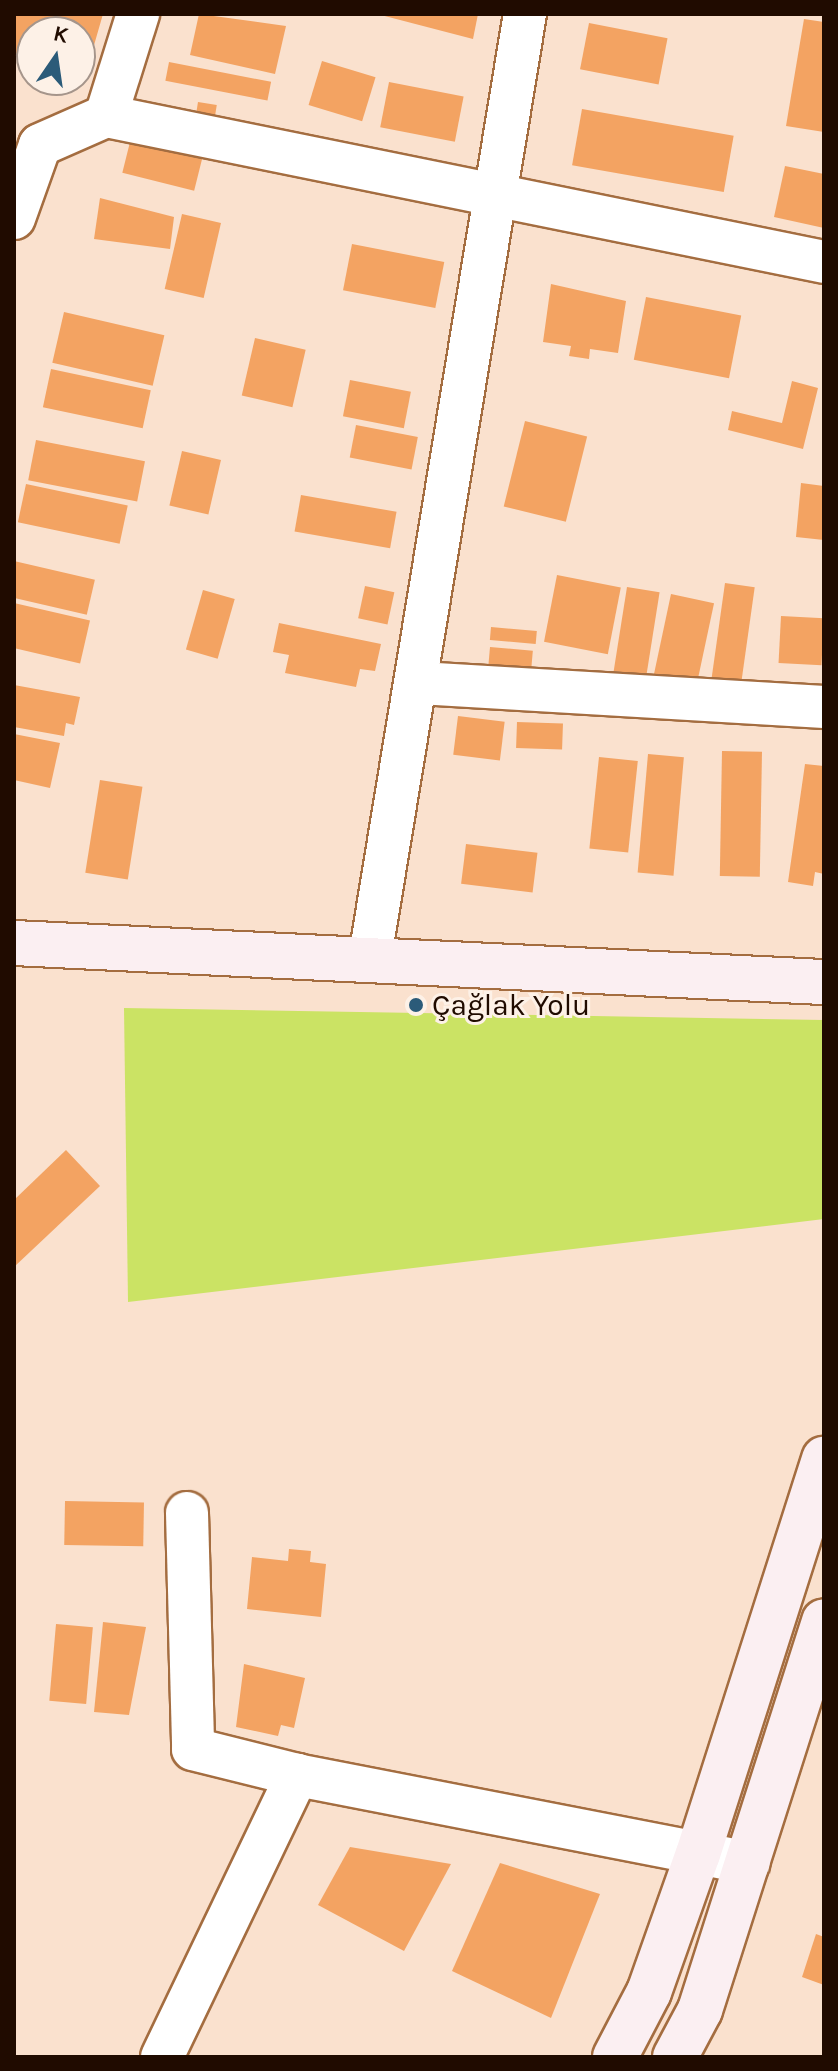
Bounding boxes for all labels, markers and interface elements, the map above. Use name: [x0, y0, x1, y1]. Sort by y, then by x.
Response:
north arrow: [16, 16, 96, 96]
text: K: [51, 20, 71, 49]
place label: Çağlak Yolu: [432, 987, 590, 1023]
marker: Çağlak Yolu: [407, 996, 425, 1014]

